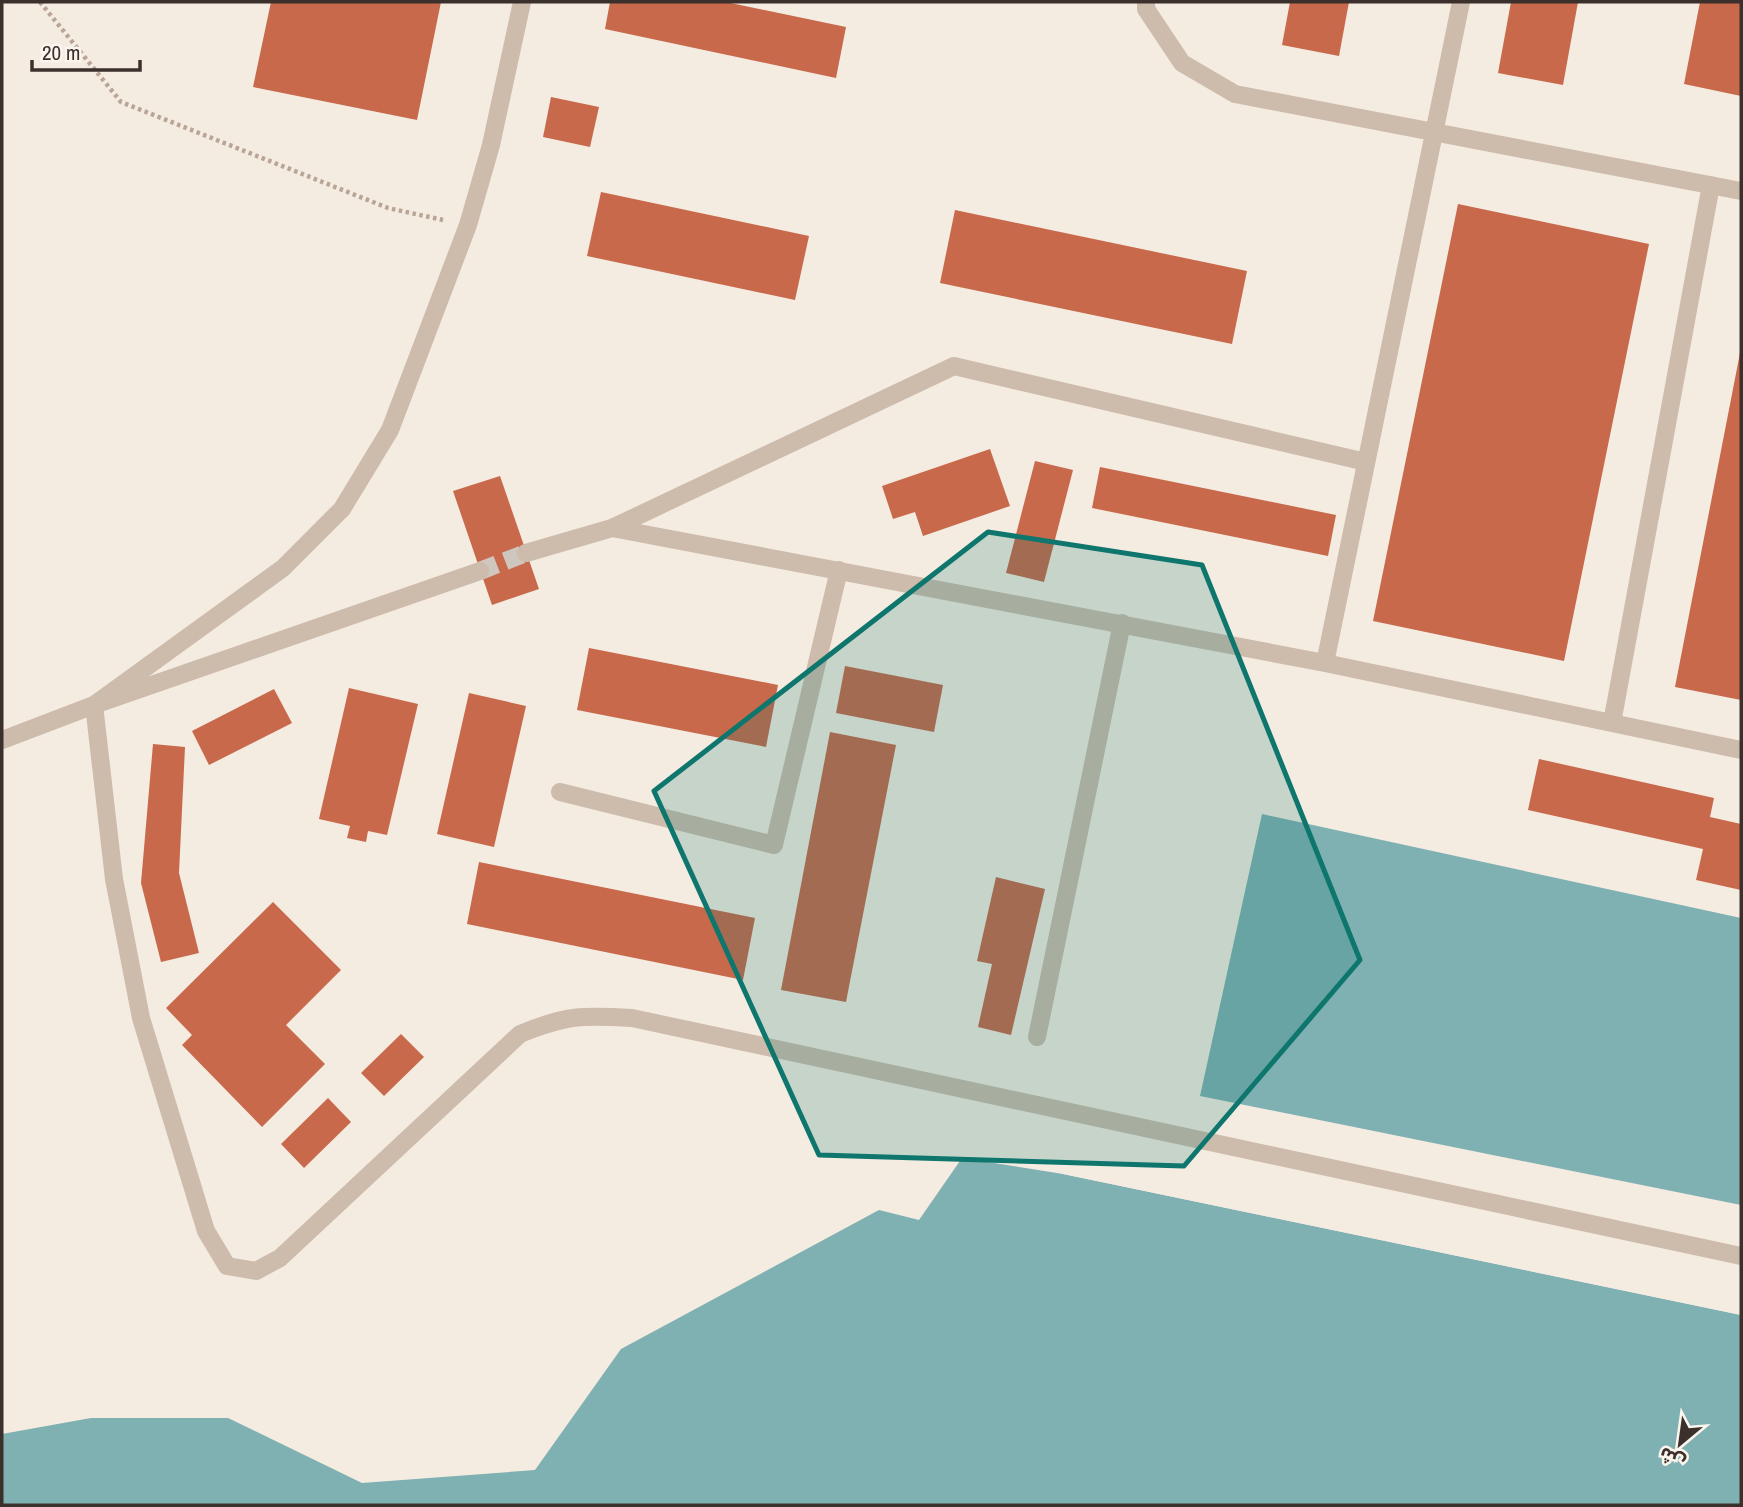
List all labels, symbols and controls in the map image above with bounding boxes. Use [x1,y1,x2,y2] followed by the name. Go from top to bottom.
[32,28,140,72] scale bar
[42,38,80,67] text: 20 m
[1645,1409,1715,1479] north arrow
[1654,1441,1689,1477] text: ش

